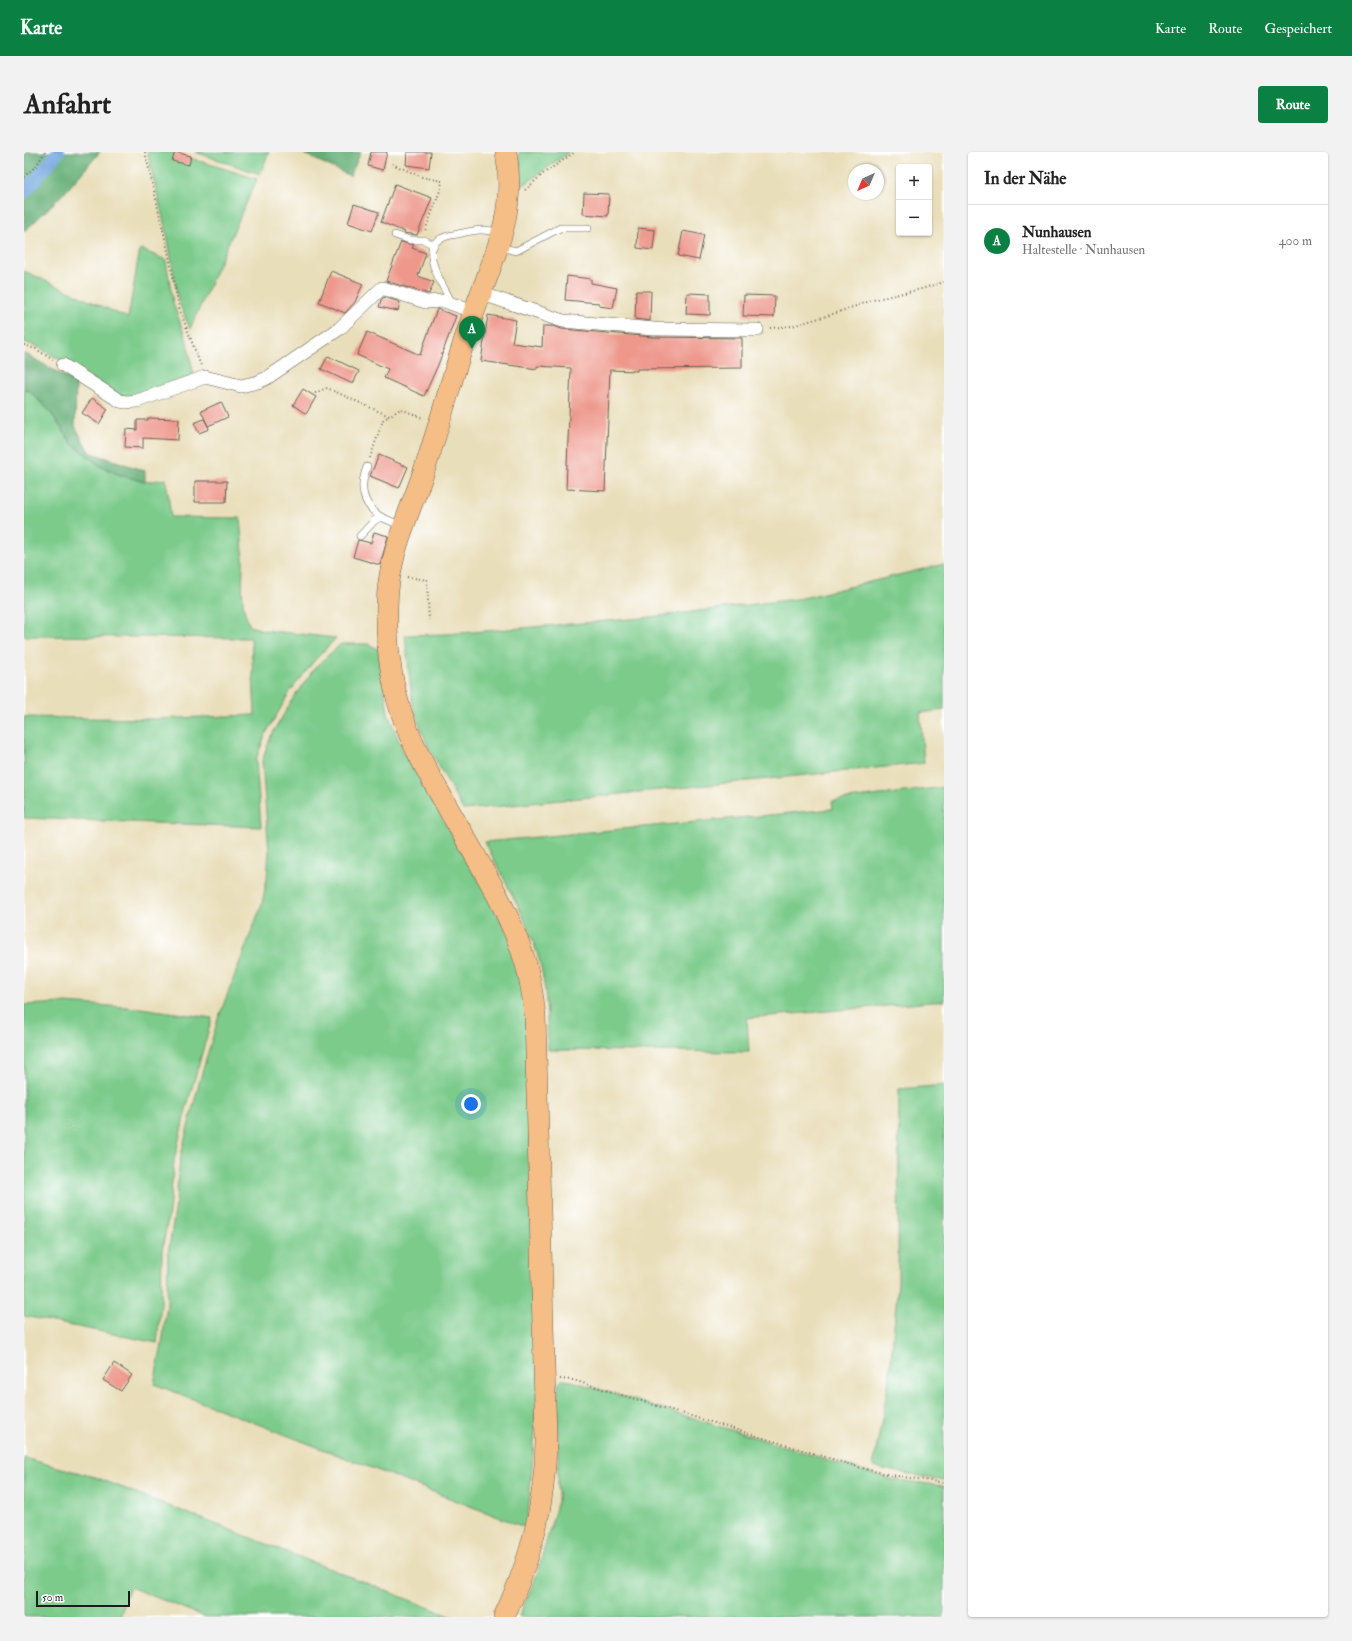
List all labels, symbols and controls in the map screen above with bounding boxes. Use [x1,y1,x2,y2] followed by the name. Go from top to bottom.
[20,16,62,40] text: Karte
[1155,20,1186,37] text: Karte
[1208,20,1242,37] text: Route
[1264,20,1332,37] text: Gespeichert
[1258,86,1328,123] button: Route
[24,87,111,122] text: Anfahrt
[848,164,884,200] north arrow
[896,164,932,236] map controls
[896,164,932,200] button: +
[984,168,1066,189] text: In der Nähe
[896,200,932,236] button: −
[1022,223,1092,242] text: Nunhausen
[993,233,1001,249] text: A
[1279,233,1312,249] text: 400 m
[1022,242,1145,258] text: Haltestelle · Nunhausen
[459,316,485,349] pin: A
[461,1094,481,1114] your location
[36,1589,130,1608] scale bar
[42,1591,63,1604] text: 50 m

